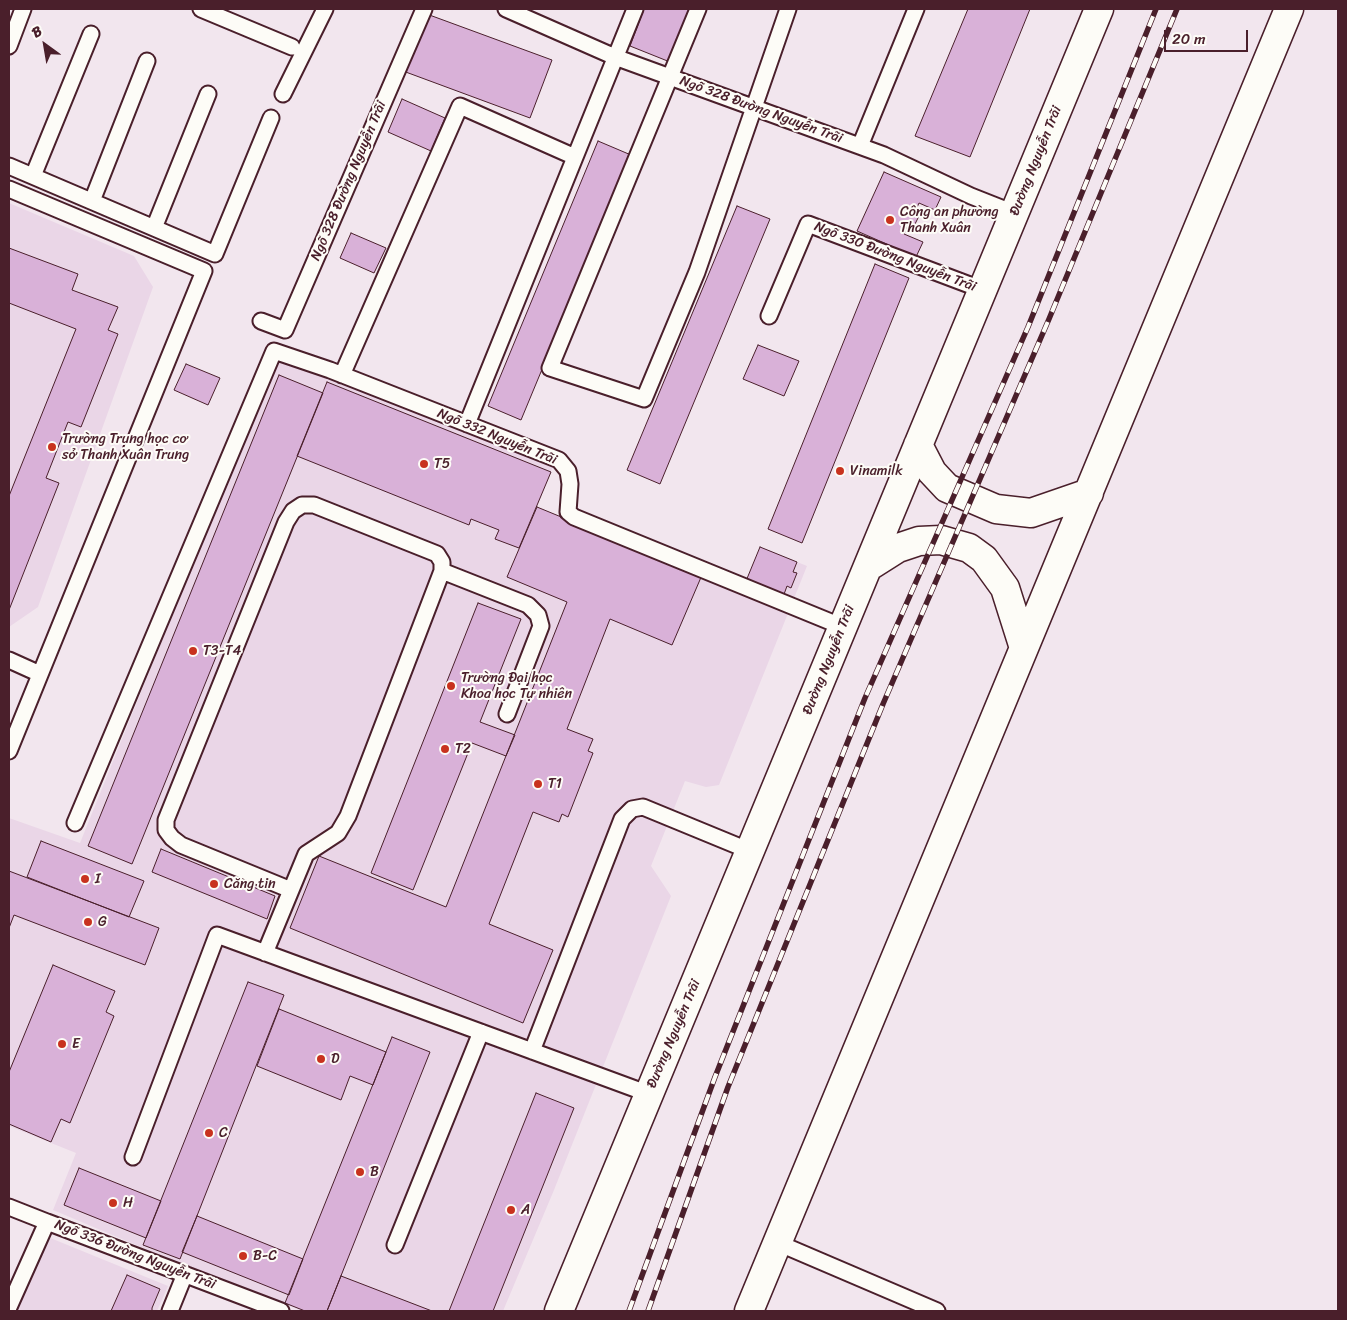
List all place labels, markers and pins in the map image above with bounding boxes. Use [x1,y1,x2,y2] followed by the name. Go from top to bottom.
[900,204,999,236] place label: Công an phường Thanh Xuân
[884,214,896,226] marker: Công an phường Thanh Xuân
[62,431,189,464] place label: Trường Trung học cơ sở Thanh Xuân Trung
[46,441,58,453] marker: Trường Trung học cơ sở Thanh Xuân Trung
[434,456,450,472] place label: T5
[418,458,430,470] marker: T5
[850,463,903,479] place label: Vinamilk
[834,465,846,477] marker: Vinamilk
[203,643,241,659] place label: T3-T4
[187,645,199,657] marker: T3-T4
[461,670,572,702] place label: Trường Đại học Khoa học Tự nhiên
[445,680,457,692] marker: Trường Đại học Khoa học Tự nhiên
[455,741,471,757] place label: T2
[439,743,451,755] marker: T2
[548,776,562,792] place label: T1
[532,778,544,790] marker: T1
[95,871,101,887] place label: I
[79,873,91,885] marker: I
[224,876,276,892] place label: Căng tin
[208,878,220,890] marker: Căng tin
[98,914,107,930] place label: G
[82,916,94,928] marker: G
[72,1036,80,1052] place label: E
[56,1038,68,1050] marker: E
[331,1051,339,1067] place label: D
[315,1053,327,1065] marker: D
[219,1125,228,1141] place label: C
[203,1127,215,1139] marker: C
[370,1164,379,1180] place label: B
[354,1166,366,1178] marker: B
[123,1195,133,1211] place label: H
[107,1197,119,1209] marker: H
[521,1202,530,1218] place label: A
[505,1204,517,1216] marker: A
[253,1248,277,1264] place label: B-C
[237,1250,249,1262] marker: B-C

